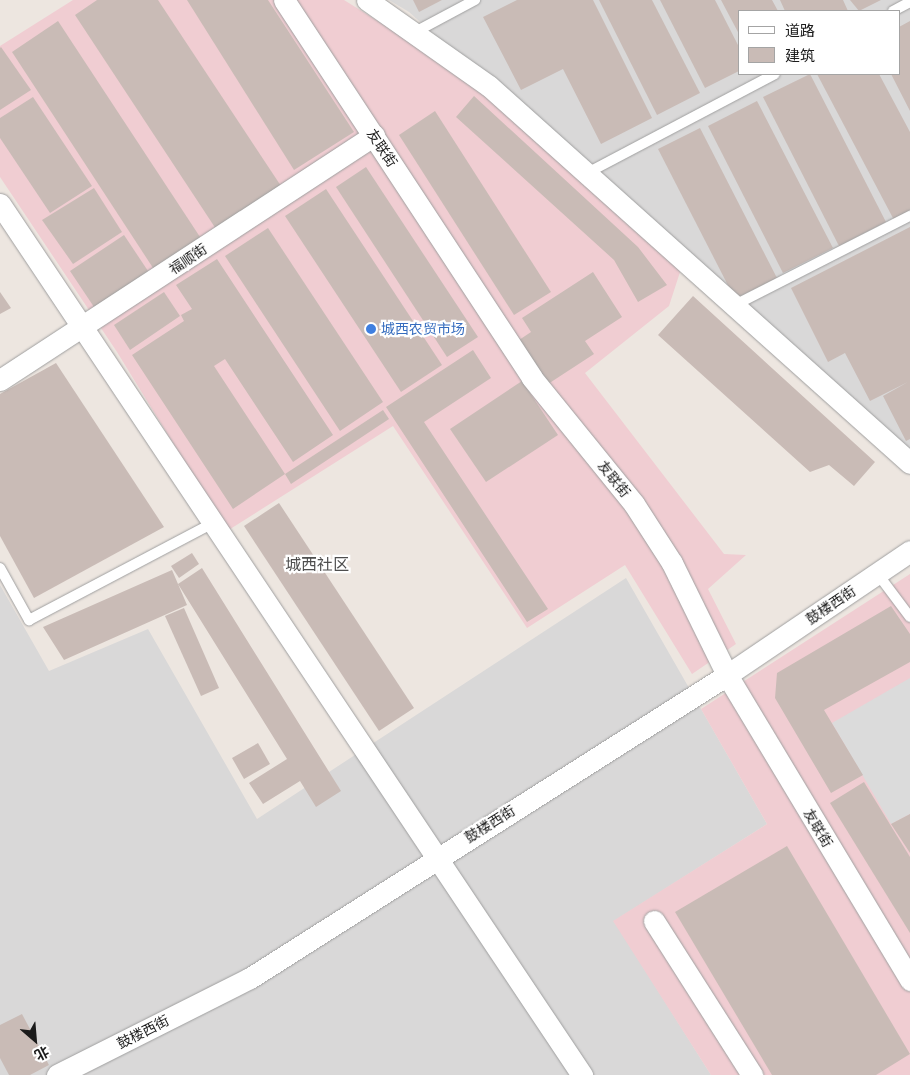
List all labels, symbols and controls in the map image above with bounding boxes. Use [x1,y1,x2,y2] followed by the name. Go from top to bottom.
[738,10,900,75] legend
[785,20,815,41] text: 道路
[785,45,815,66] text: 建筑
[363,126,401,170] street label: 友联街
[166,240,210,278] street label: 福顺街
[381,321,465,337] place label: 城西农贸市场
[365,323,377,335] marker: 城西农贸市场
[594,457,634,501] street label: 友联街
[285,554,349,574] district label: 城西社区
[803,582,859,628] street label: 鼓楼西街
[462,802,518,846] street label: 鼓楼西街
[800,806,836,850] street label: 友联街
[114,1012,172,1052] street label: 鼓楼西街
[10,1015,60,1065] north arrow
[31,1042,53,1065] text: 北

